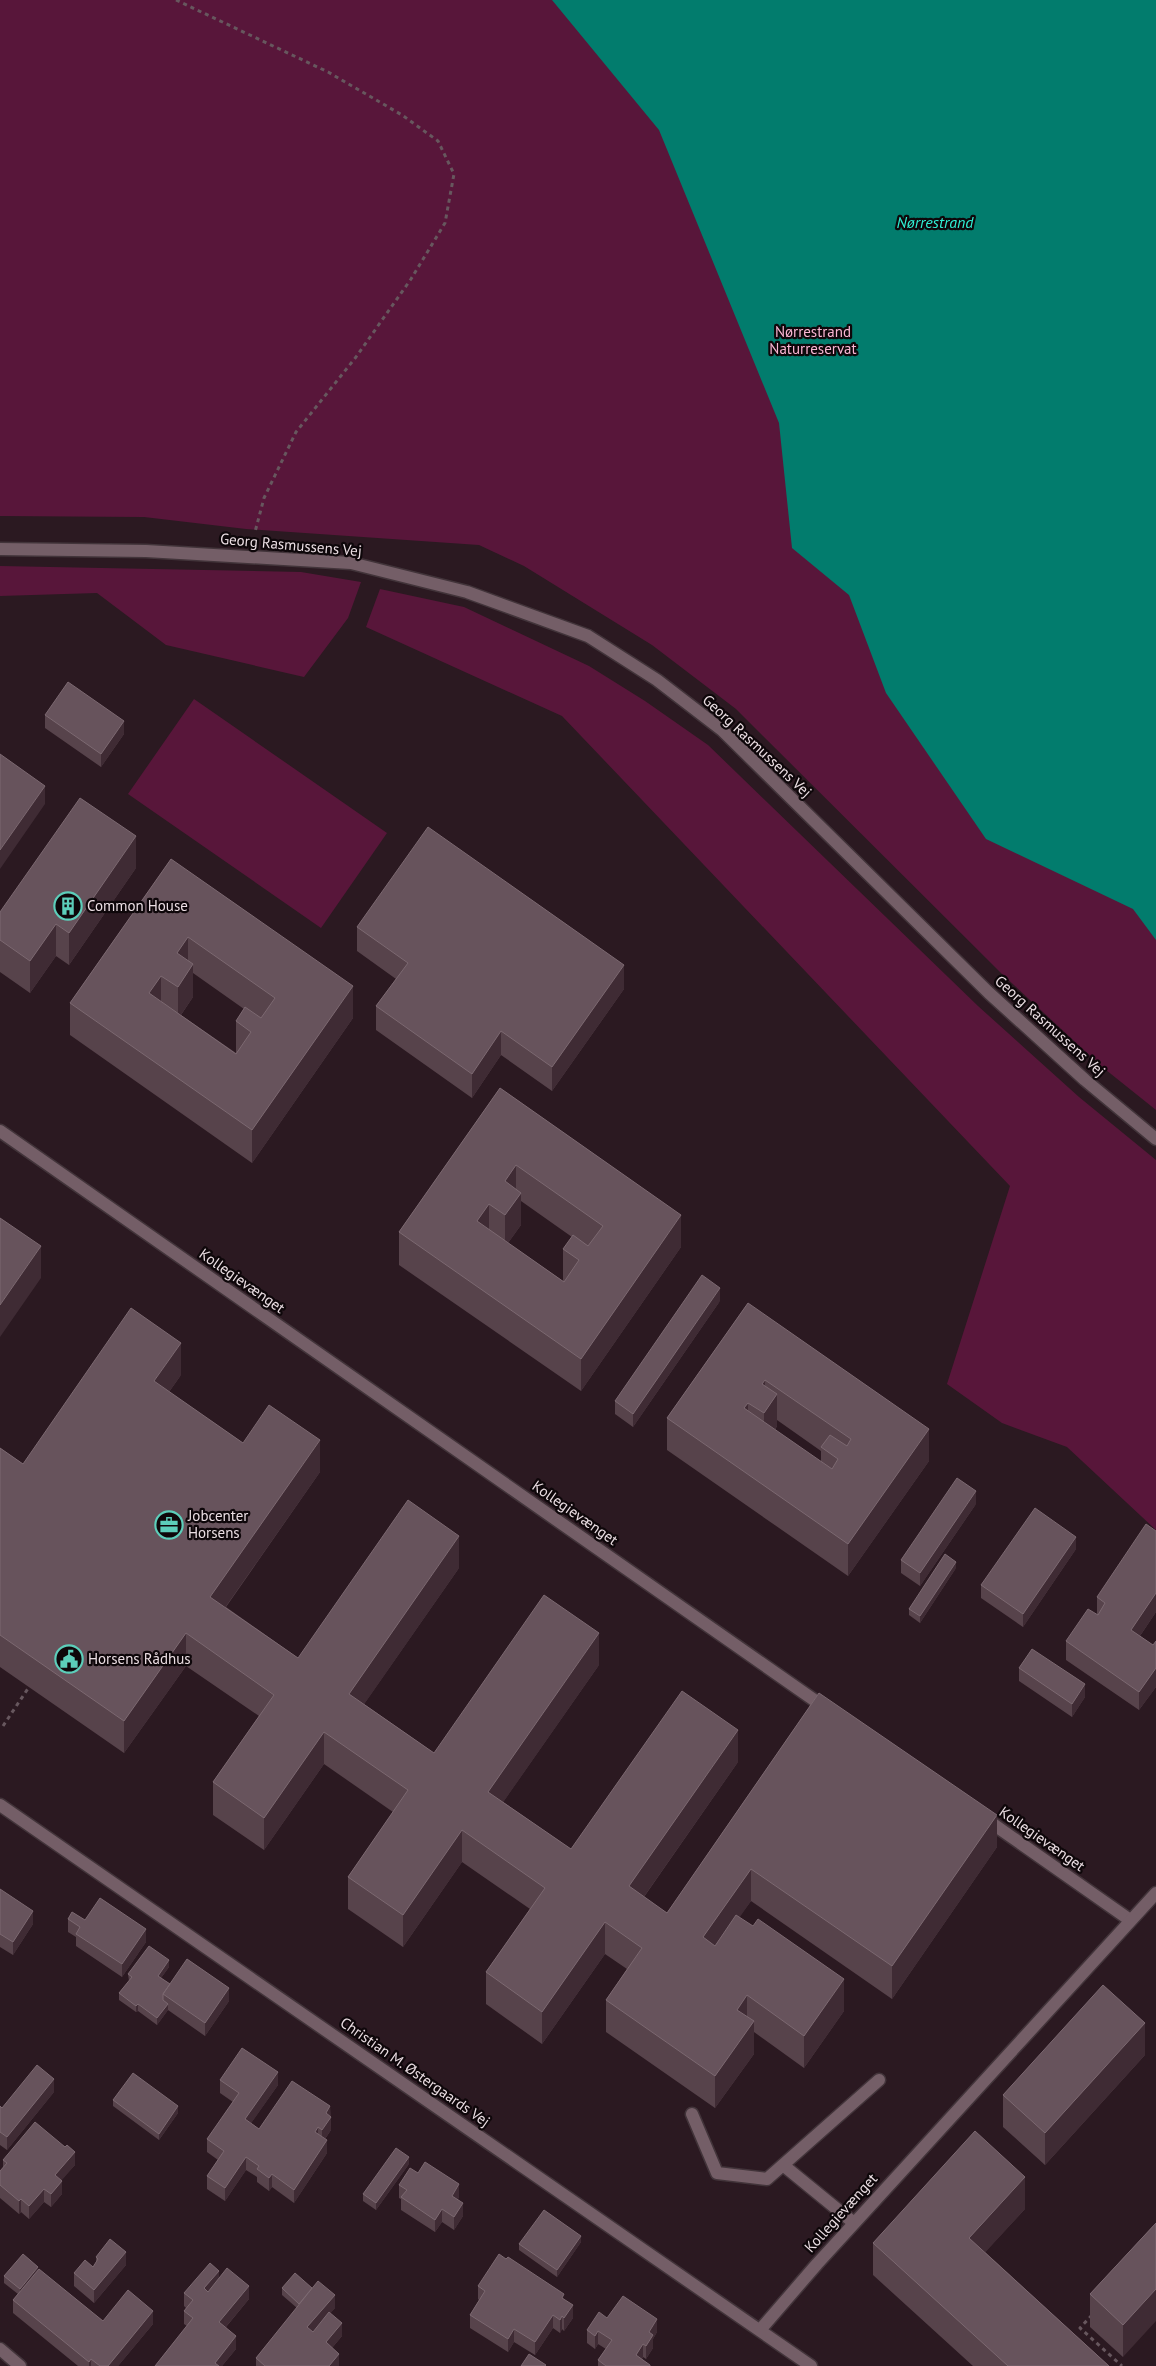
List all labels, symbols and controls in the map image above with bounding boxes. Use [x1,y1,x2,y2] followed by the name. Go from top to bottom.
[896,212,974,232] water label: Nørrestrand
[769,322,857,358] park label: Nørrestrand Naturreservat
[219,529,363,560] street label: Georg Rasmussens Vej
[699,690,816,801] street label: Georg Rasmussens Vej
[53,891,83,921] building icon: Common House
[87,896,188,915] place label: Common House
[991,971,1110,1080] street label: Georg Rasmussens Vej
[196,1244,289,1317] street label: Kollegievænget
[529,1476,622,1549] street label: Kollegievænget
[187,1506,248,1542] place label: Jobcenter Horsens
[154,1510,184,1540] office icon: Jobcenter Horsens
[54,1644,84,1674] public building icon: Horsens Rådhus
[88,1649,191,1668] place label: Horsens Rådhus
[996,1802,1089,1875] street label: Kollegievænget
[337,2013,494,2131] street label: Christian M. Østergaards Vej
[800,2169,881,2256] street label: Kollegievænget

